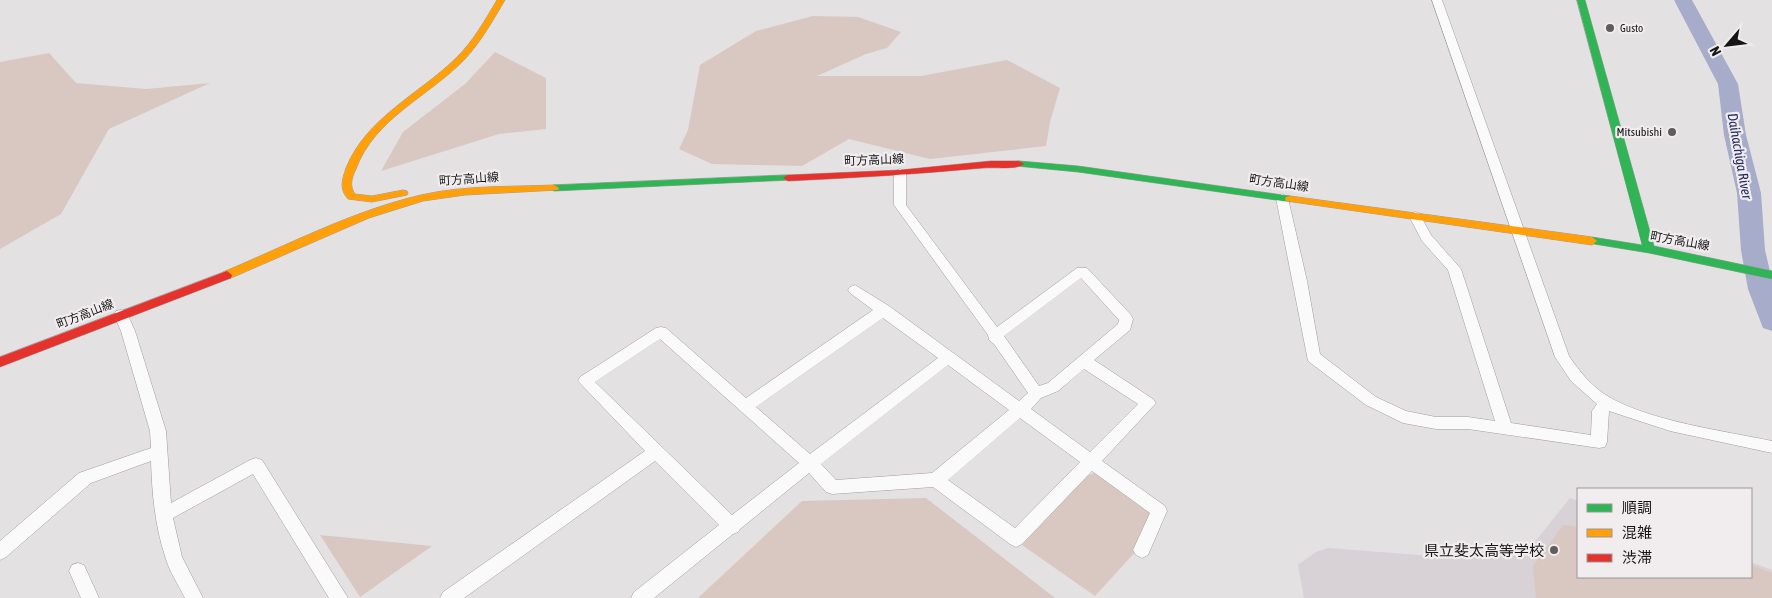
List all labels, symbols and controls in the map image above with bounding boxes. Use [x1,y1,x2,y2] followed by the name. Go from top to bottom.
[1702,20,1752,70] north arrow
[1604,22,1616,34] marker: Gusto
[1620,22,1643,34] place label: Gusto
[1707,44,1725,59] text: N
[1725,112,1756,201] water label: Daihachiga River
[1616,125,1662,139] place label: Mitsubishi
[1666,126,1678,138] marker: Mitsubishi
[844,152,904,168] street label: 町方高山線
[439,170,499,188] street label: 町方高山線
[1248,172,1310,194] street label: 町方高山線
[1649,229,1711,253] street label: 町方高山線
[54,297,116,331] street label: 町方高山線
[1577,488,1752,578] legend
[1622,499,1652,516] text: 順調
[1622,524,1652,541] text: 混雑
[1424,542,1544,559] place label: 県立斐太高等学校
[1548,544,1560,556] marker: 県立斐太高等学校
[1622,549,1652,566] text: 渋滞

